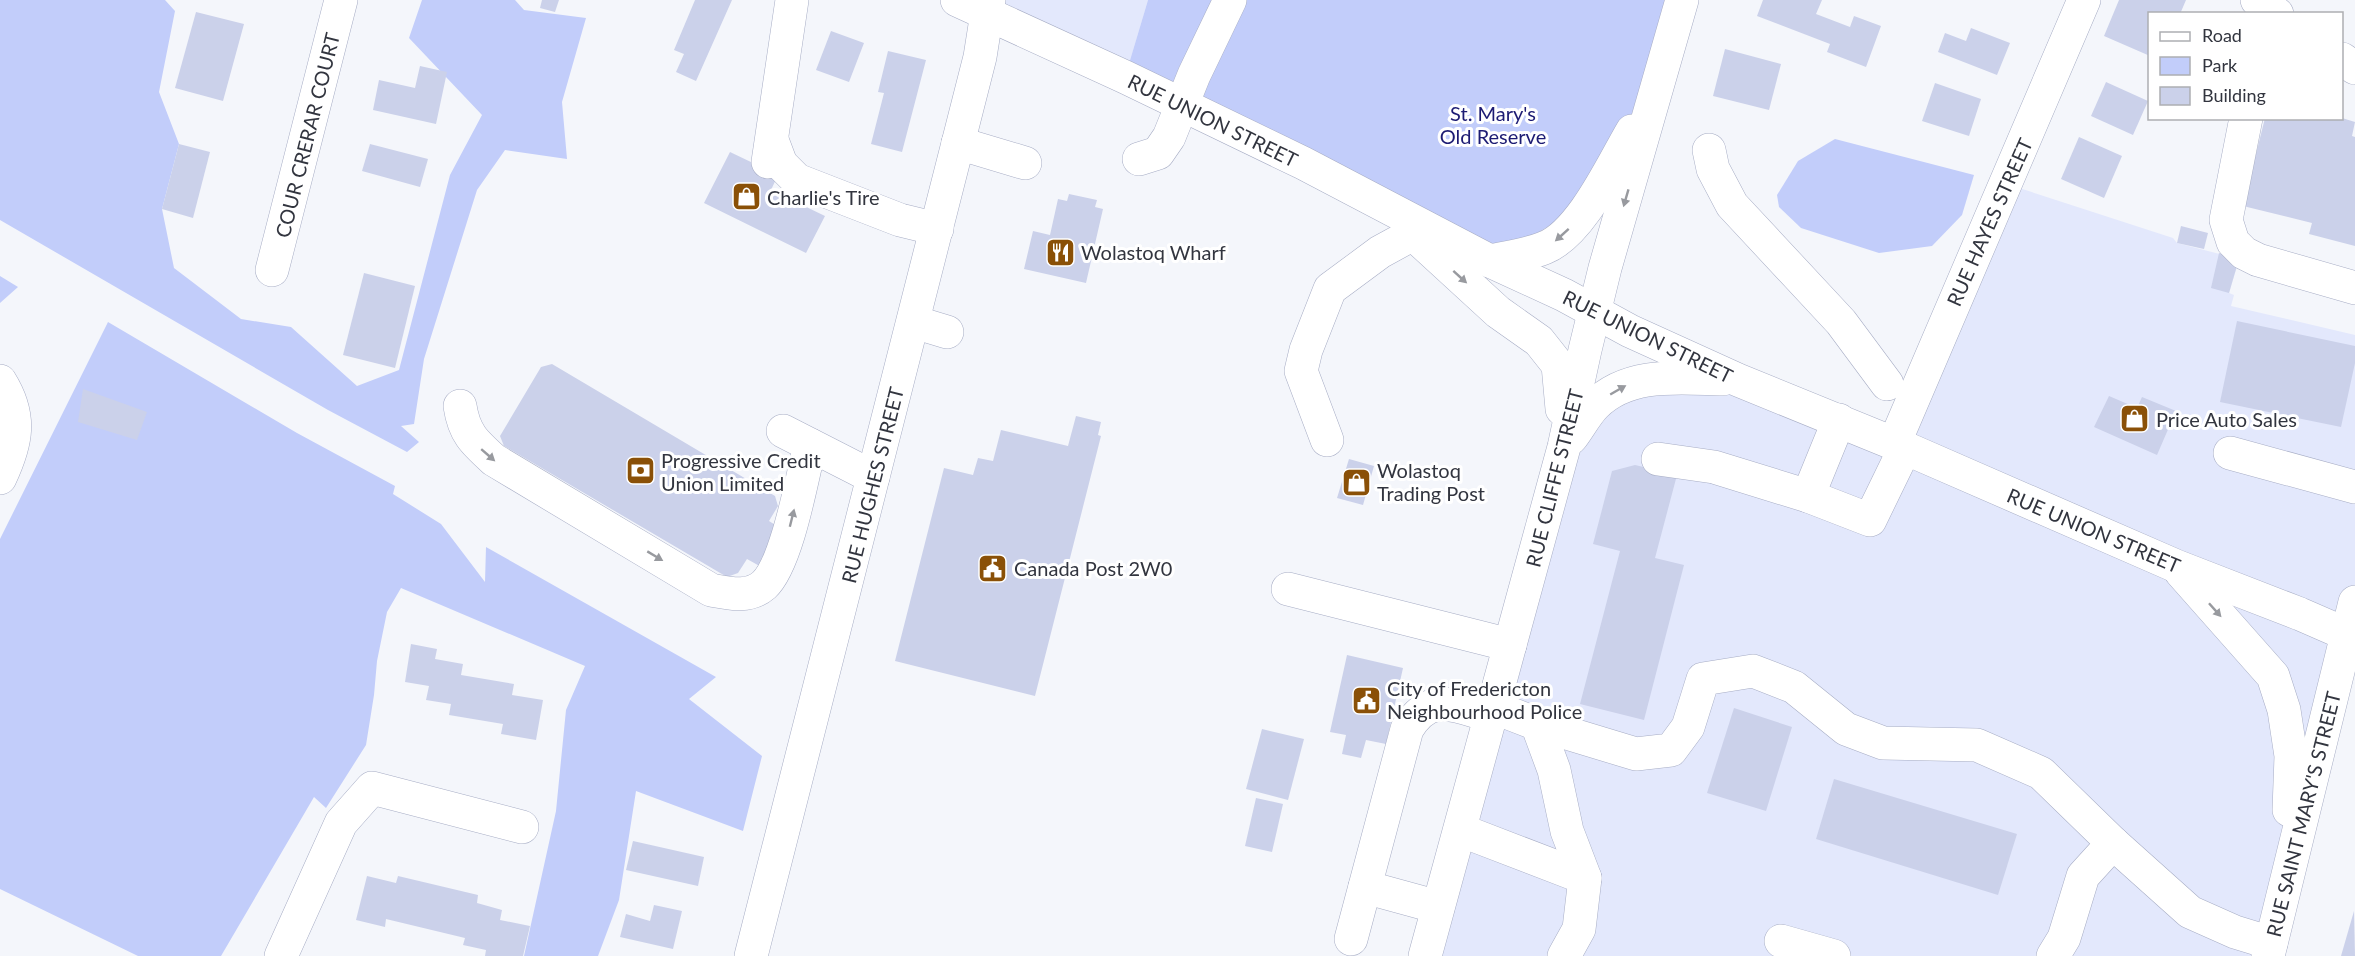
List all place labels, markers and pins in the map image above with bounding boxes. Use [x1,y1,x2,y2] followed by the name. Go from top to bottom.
[730,181,762,213] shop icon: Charlie's Tire
[767,185,880,209] place label: Charlie's Tire
[1044,236,1076,268] restaurant icon: Wolastoq Wharf
[1081,240,1226,264] place label: Wolastoq Wharf
[2119,403,2151,435] shop icon: Price Auto Sales
[2156,407,2297,431] place label: Price Auto Sales
[661,448,821,495] place label: Progressive Credit Union Limited
[624,455,656,487] bank icon: Progressive Credit Union Limited
[1377,458,1485,505] place label: Wolastoq Trading Post
[1340,466,1372,498] shop icon: Wolastoq Trading Post
[977,552,1009,584] public building icon: Canada Post 2W0
[1014,556,1172,580] place label: Canada Post 2W0
[1387,676,1582,723] place label: City of Fredericton Neighbourhood Police
[1350,684,1382,716] public building icon: City of Fredericton Neighbourhood Police

